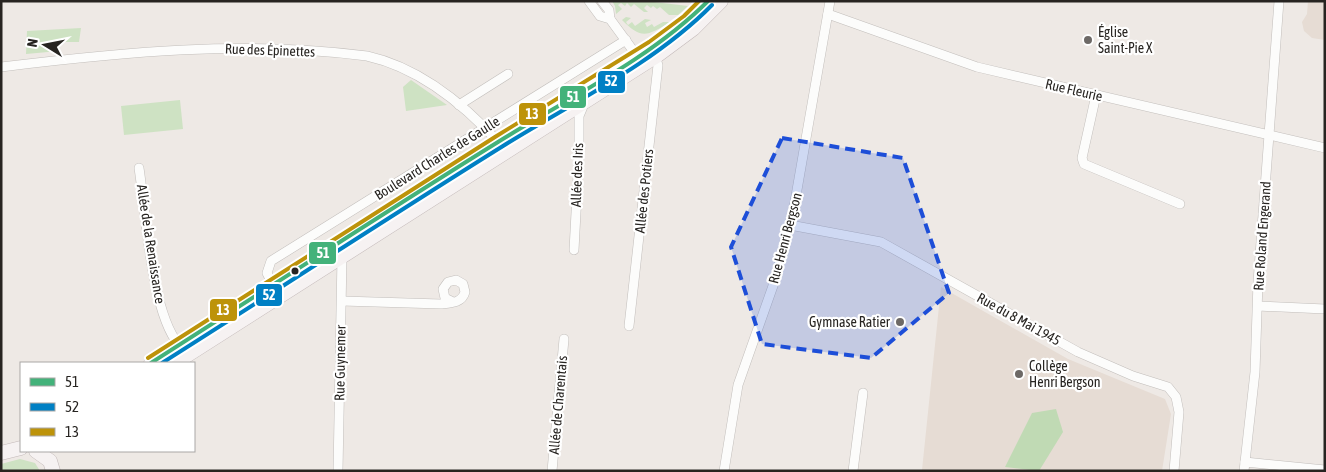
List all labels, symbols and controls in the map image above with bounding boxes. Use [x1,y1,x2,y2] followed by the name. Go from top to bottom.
[20,20,70,70] north arrow
[1098,24,1153,56] place label: Église Saint-Pie X
[1082,34,1094,46] marker: Église Saint-Pie X
[24,37,41,48] text: N
[225,40,315,60] street label: Rue des Épinettes
[597,70,626,94] line badge: 52
[604,73,618,89] text: 52
[1044,76,1104,104] street label: Rue Fleurie
[559,85,587,109] line badge: 51
[566,89,580,105] text: 51
[518,102,547,126] line badge: 13
[525,106,539,122] text: 13
[372,113,502,203] street label: Boulevard Charles de Gaulle
[568,142,586,207] street label: Allée des Iris
[632,148,656,234] street label: Allée des Potiers
[1250,181,1274,291] street label: Rue Roland Engerand
[134,183,168,305] street label: Allée de la Renaissance
[765,191,805,285] street label: Rue Henri Bergson
[308,241,337,265] line badge: 51
[316,245,330,261] text: 51
[290,266,300,276] unlabelled marker
[255,283,283,307] line badge: 52
[262,287,276,303] text: 52
[974,289,1064,349] street label: Rue du 8 Mai 1945
[209,298,238,322] line badge: 13
[216,302,230,318] text: 13
[809,314,891,330] place label: Gymnase Ratier
[894,316,906,328] marker: Gymnase Ratier
[331,324,349,401] street label: Rue Guynemer
[546,355,570,455] street label: Allée de Charentais
[1029,358,1101,390] place label: Collège Henri Bergson
[20,362,195,452] legend
[1013,368,1025,380] marker: Collège Henri Bergson
[65,373,79,390] text: 51
[65,398,79,415] text: 52
[65,423,79,440] text: 13

